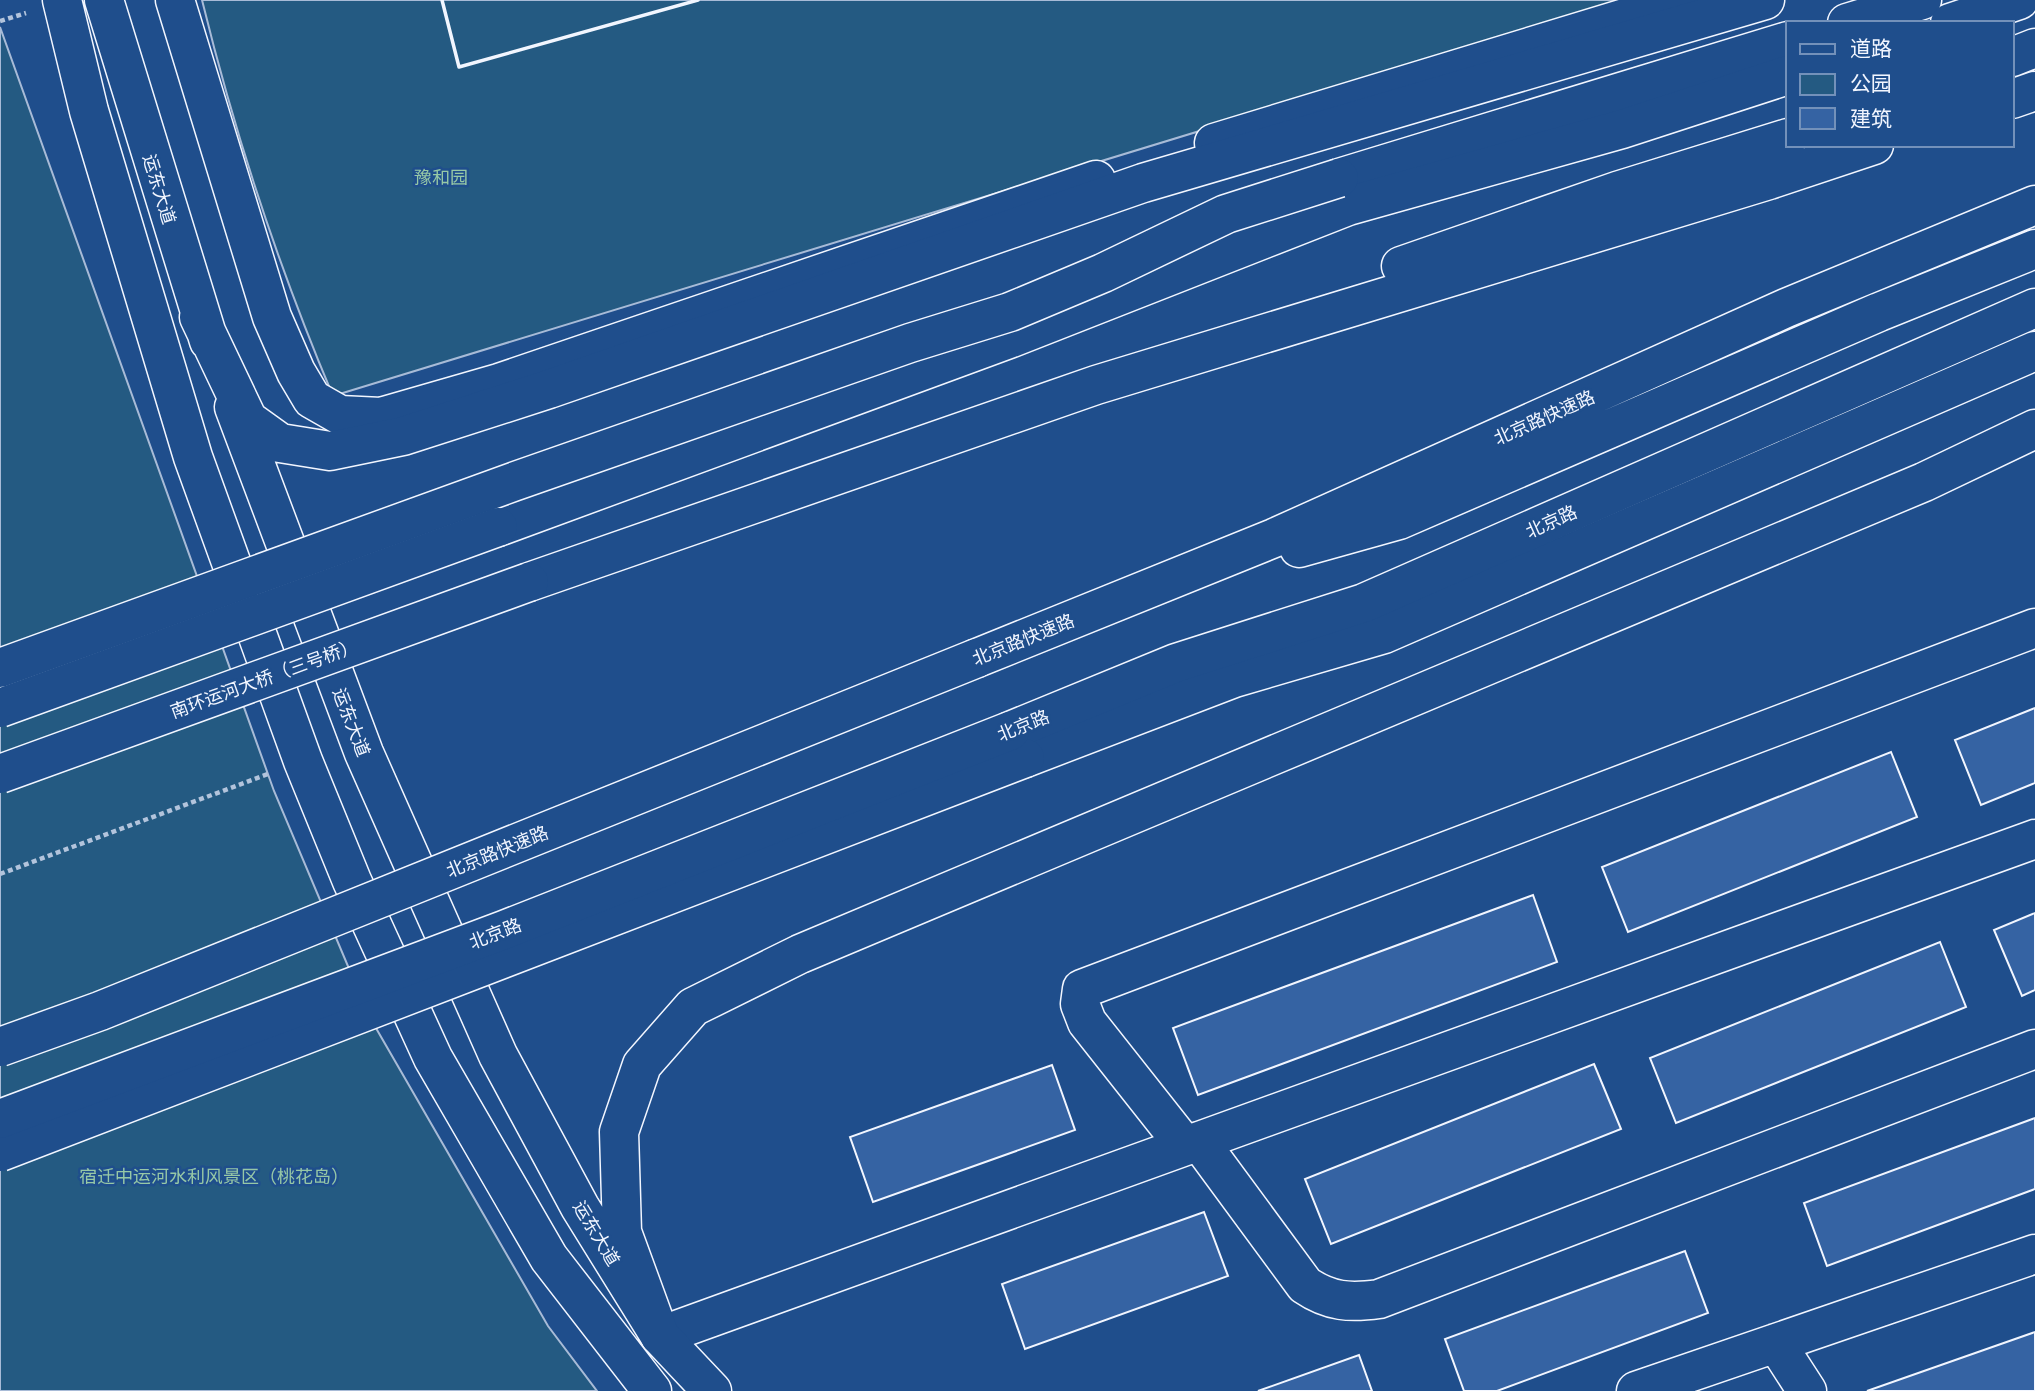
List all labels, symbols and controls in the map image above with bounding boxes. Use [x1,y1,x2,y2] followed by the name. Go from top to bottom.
[1786,21,2014,147] legend
[1850,34,1892,62] text: 道路
[1850,69,1892,97] text: 公园
[1850,104,1892,132] text: 建筑
[138,151,182,227] street label: 运东大道
[414,165,468,189] park label: 豫和园
[1490,384,1598,450] street label: 北京路快速路
[1521,499,1581,543] street label: 北京路
[968,608,1078,670] street label: 北京路快速路
[167,633,361,723] street label: 南环运河大桥（三号桥）
[328,684,376,760] street label: 运东大道
[993,704,1053,746] street label: 北京路
[442,820,552,882] street label: 北京路快速路
[465,912,525,954] street label: 北京路
[79,1164,349,1188] park label: 宿迁中运河水利风景区（桃花岛）
[568,1196,626,1270] street label: 运东大道

